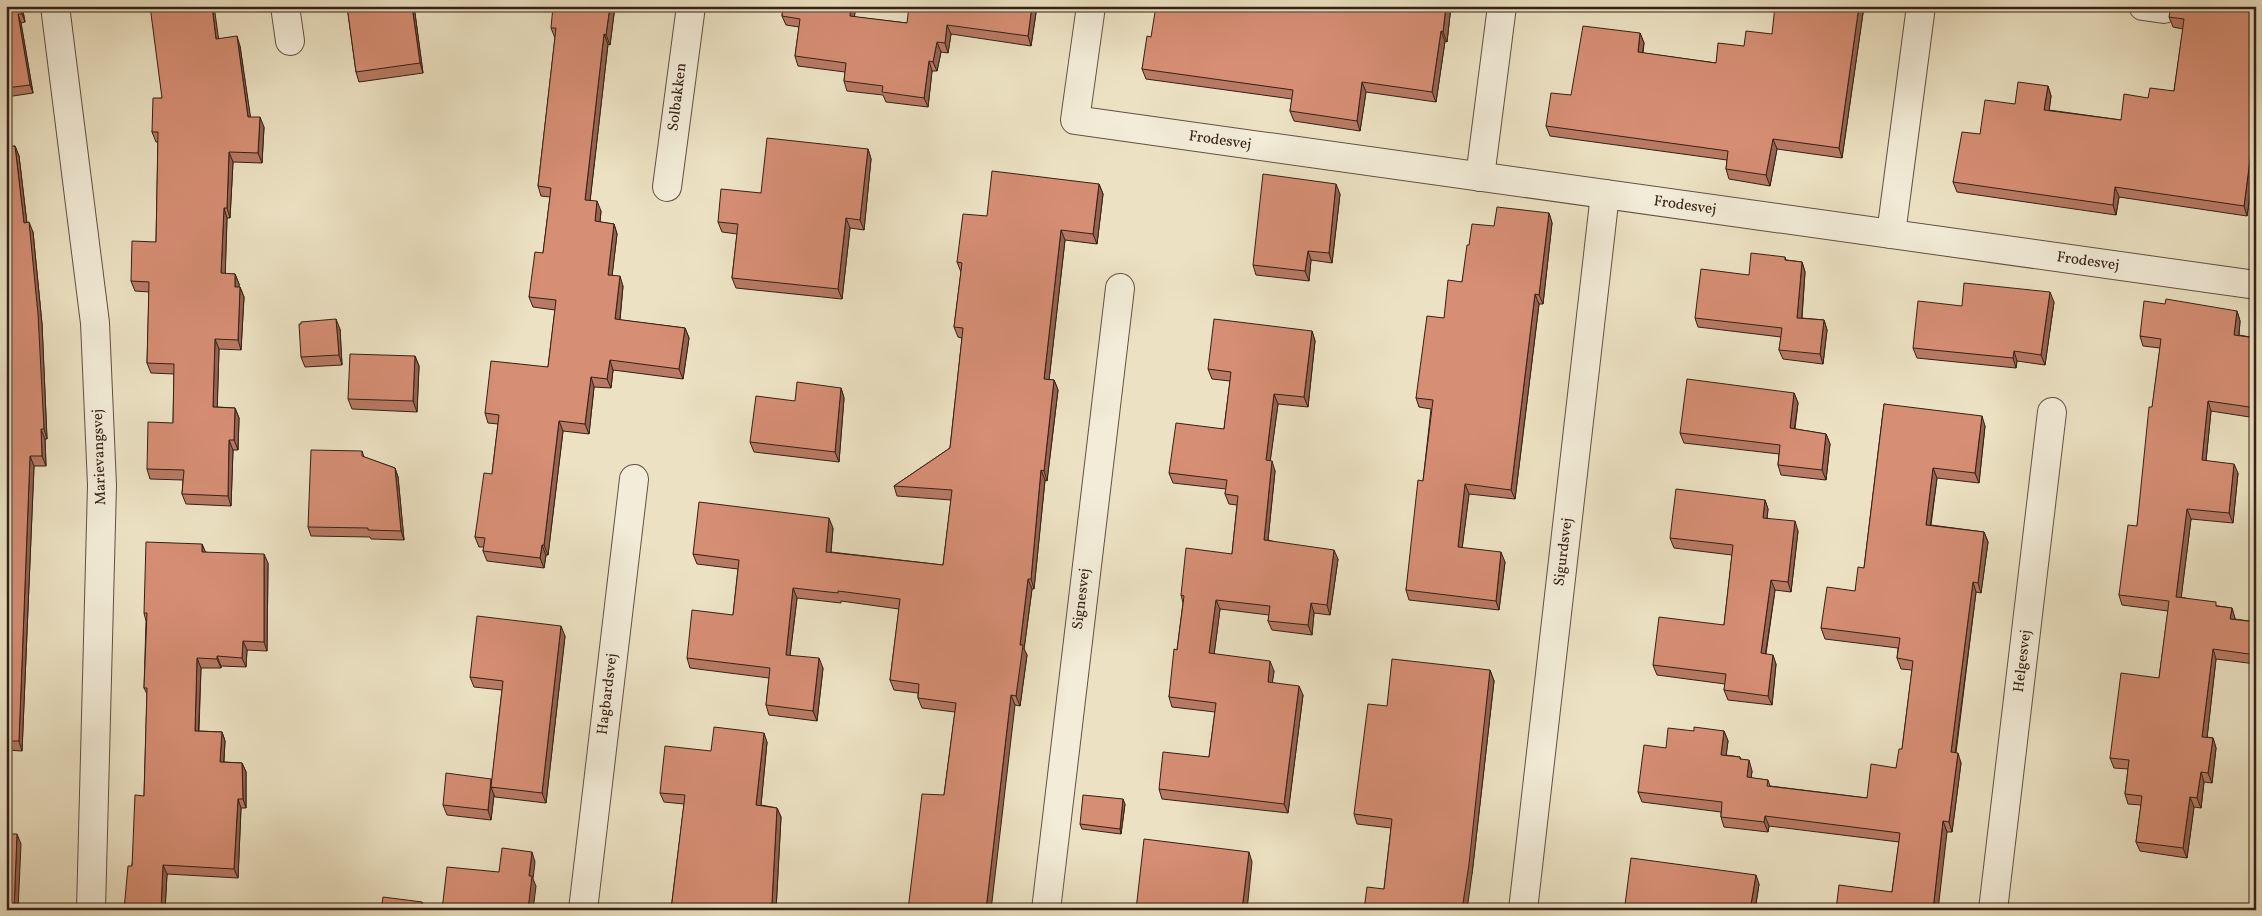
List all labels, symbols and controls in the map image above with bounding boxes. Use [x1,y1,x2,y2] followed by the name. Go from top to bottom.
[663,62,693,132] street label: Solbakken
[1187,126,1253,156] street label: Frodesvej
[1652,191,1718,221] street label: Frodesvej
[2055,247,2121,277] street label: Frodesvej
[88,408,112,506] street label: Marievangsvej
[1549,517,1579,587] street label: Sigurdsvej
[1068,567,1096,631] street label: Signesvej
[2009,628,2037,694] street label: Helgesvej
[593,652,623,736] street label: Hagbardsvej

